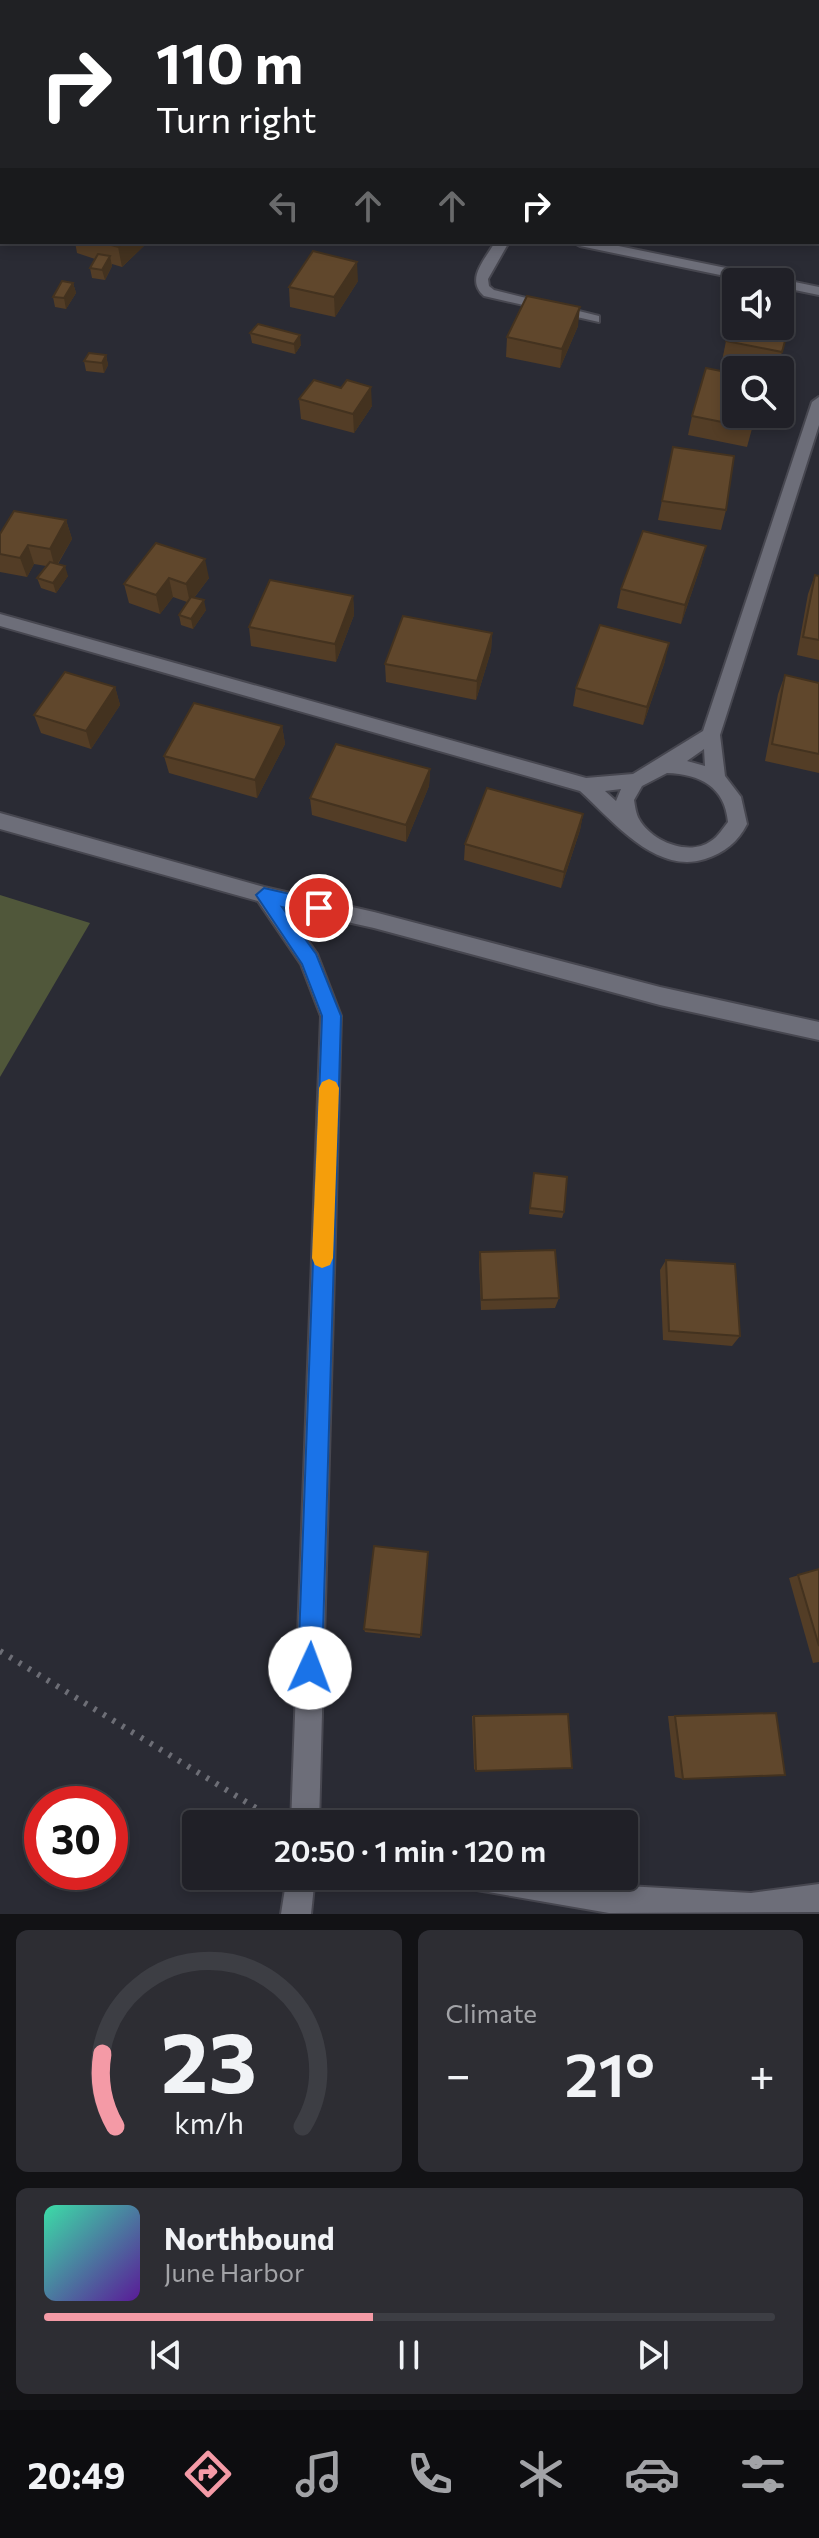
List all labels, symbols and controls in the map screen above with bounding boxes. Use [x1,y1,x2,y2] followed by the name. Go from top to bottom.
[156,27,303,96] text: 110 m
[24,32,128,136] icon: right
[156,96,317,140] text: Turn right
[262,184,306,228] icon: left
[346,184,390,228] icon: ahead
[430,184,474,228] icon: ahead
[514,184,558,228] icon: right
[722,268,794,428] map controls
[722,268,794,340] button: sound
[722,356,794,428] button: search
[285,874,353,942] pin
[297,886,341,930] icon: arrive
[268,1626,352,1710] position arrow
[24,1786,128,1890] speed limit sign: 30
[274,1831,546,1868] text: 20:50 · 1 min · 120 m
[446,1997,537,2028] text: Climate
[161,2008,257,2110] text: 23
[565,2036,655,2109] text: 21°
[446,2046,471,2100] text: −
[749,2046,775,2100] text: +
[174,2105,244,2140] text: km/h
[164,2219,335,2256] text: Northbound
[164,2256,304,2287] text: June Harbor
[144,2333,188,2377] icon: previous
[387,2333,431,2377] icon: pause
[631,2333,675,2377] icon: next
[180,2446,236,2502] icon: directions
[291,2446,347,2502] icon: music
[402,2446,458,2502] icon: phone
[513,2446,569,2502] icon: climate
[624,2446,680,2502] icon: car
[735,2446,791,2502] icon: filters
[27,2452,126,2496] text: 20:49

